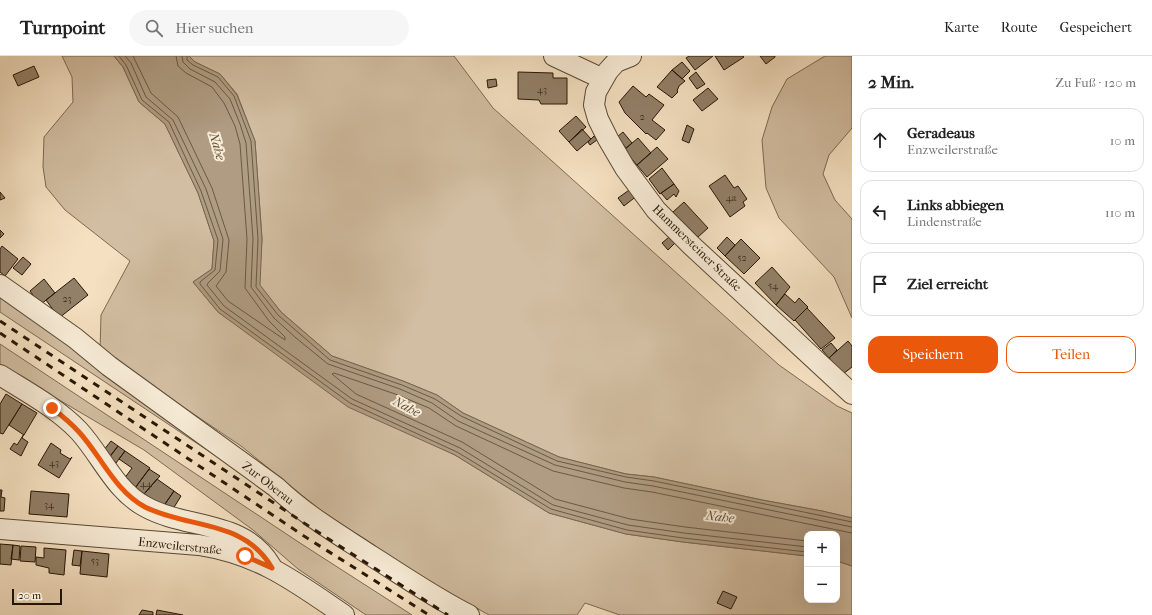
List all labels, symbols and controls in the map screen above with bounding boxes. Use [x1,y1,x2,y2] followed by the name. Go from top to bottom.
[129,10,409,46] search box
[20,17,105,39] text: Turnpoint
[143,17,165,39] icon: search
[175,19,254,37] text: Hier suchen
[944,19,979,36] text: Karte
[1001,19,1038,36] text: Route
[1060,19,1132,36] text: Gespeichert
[868,72,914,92] text: 2 Min.
[1055,75,1136,90] text: Zu Fuß · 120 m
[537,84,547,96] house number: 43
[639,111,645,123] house number: 2
[907,124,975,142] text: Geradeaus
[869,129,891,151] icon: ahead
[206,130,229,162] water label: Nahe
[1110,133,1135,148] text: 10 m
[907,142,998,157] text: Enzweilerstraße
[726,192,737,204] house number: 4a
[907,196,1004,214] text: Links abbiegen
[869,201,891,223] icon: left
[650,202,744,294] street label: Hammersteiner Straße
[1105,205,1135,220] text: 110 m
[907,214,982,229] text: Lindenstraße
[737,252,747,264] house number: 52
[869,273,891,295] icon: arrive
[907,275,988,293] text: Ziel erreicht
[768,280,779,292] house number: 54
[62,293,72,305] house number: 23
[868,336,998,373] button: Speichern
[1006,336,1136,373] button: Teilen
[390,393,423,420] water label: Nahe
[43,399,61,417] route end
[49,457,59,469] house number: 43
[239,458,297,508] street label: Zur Oberau
[140,478,153,490] house number: 44
[44,499,55,511] house number: 34
[704,507,736,526] water label: Nahe
[804,531,840,603] map controls
[804,531,840,567] button: +
[138,535,223,557] street label: Enzweilerstraße
[236,547,254,565] route start
[91,555,99,567] house number: 53
[804,567,840,603] button: −
[12,587,62,606] scale bar
[18,589,41,602] text: 20 m

